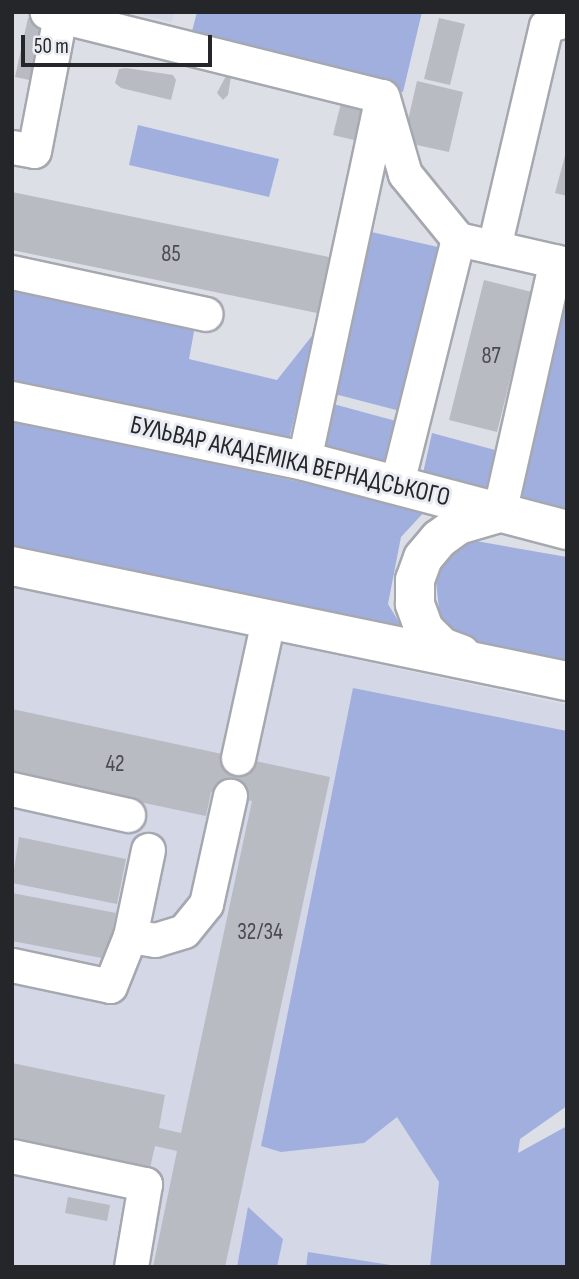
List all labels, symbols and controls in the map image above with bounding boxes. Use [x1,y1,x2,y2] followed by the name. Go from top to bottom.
[24,21,215,65] scale bar
[34,34,69,59] text: 50 m
[161,240,181,268] house number: 85
[481,342,501,370] house number: 87
[127,410,453,514] street label: БУЛЬВАР АКАДЕМІКА ВЕРНАДСЬКОГО
[105,750,125,778] house number: 42
[237,918,283,946] house number: 32/34

